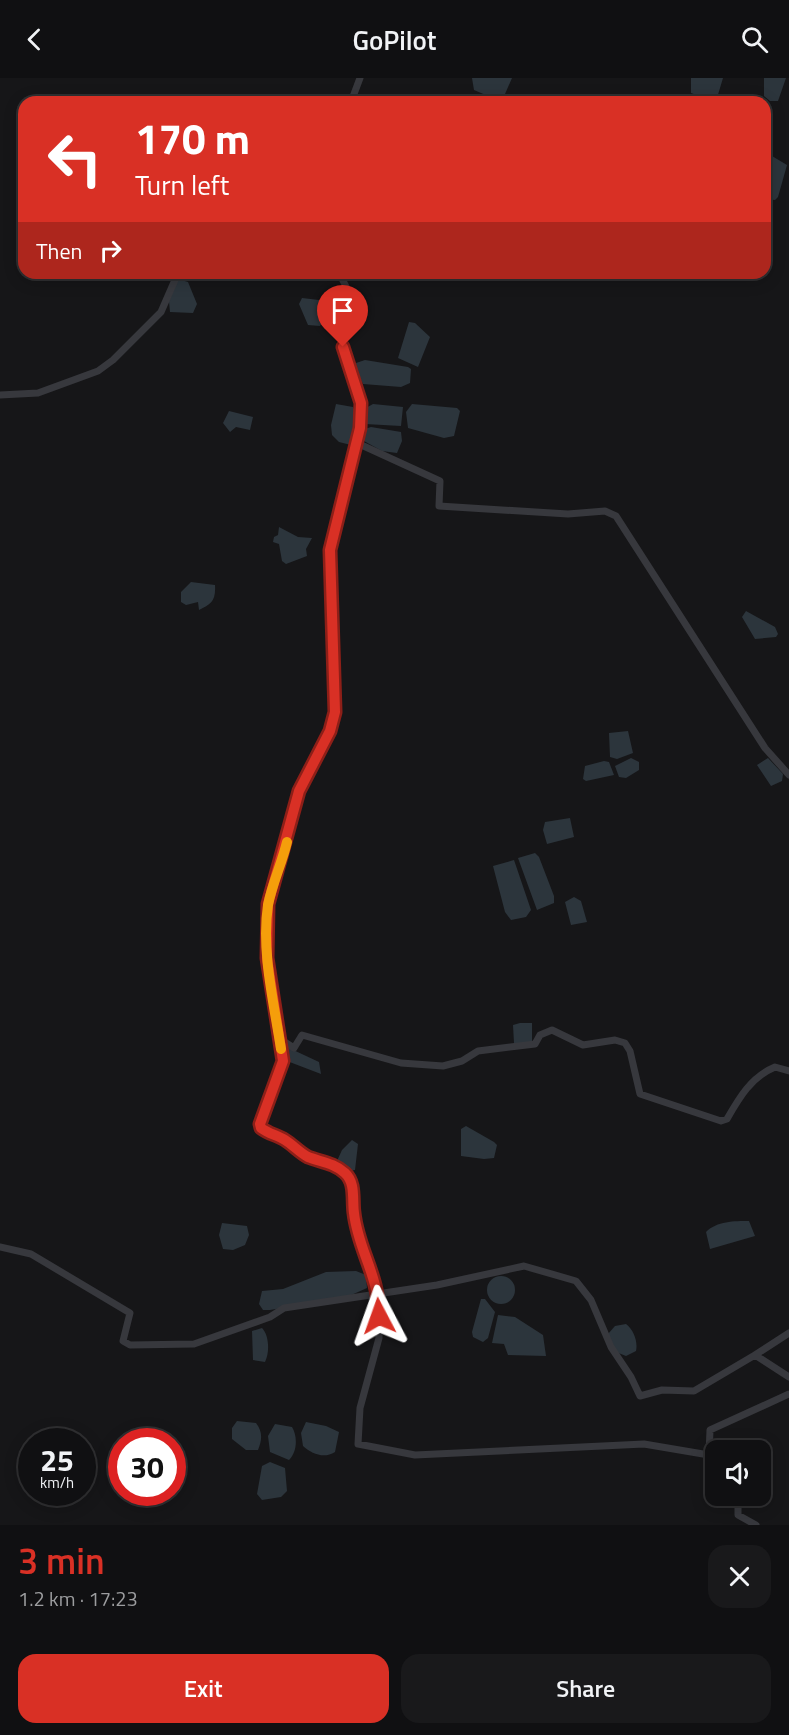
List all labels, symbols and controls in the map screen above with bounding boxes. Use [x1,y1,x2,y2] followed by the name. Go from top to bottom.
[353,19,436,60] text: GoPilot
[18,23,51,56] icon: back
[738,23,771,56] icon: search
[135,106,250,170] text: 170 m
[36,120,114,198] icon: left
[135,164,229,205] text: Turn left
[36,234,82,268] text: Then
[94,234,127,267] icon: right
[317,285,368,347] pin
[326,294,359,327] icon: arrive
[347,1284,411,1348] position arrow
[108,1428,186,1506] speed limit sign: 30
[40,1437,74,1483] text: 25
[705,1440,771,1506] map controls
[705,1440,771,1506] button: sound
[40,1471,74,1494] text: km/h
[18,1533,105,1588] text: 3 min
[708,1545,771,1608] button: close
[18,1583,138,1614] text: 1.2 km · 17:23
[18,1654,389,1723] button: Exit
[401,1654,771,1723] button: Share

